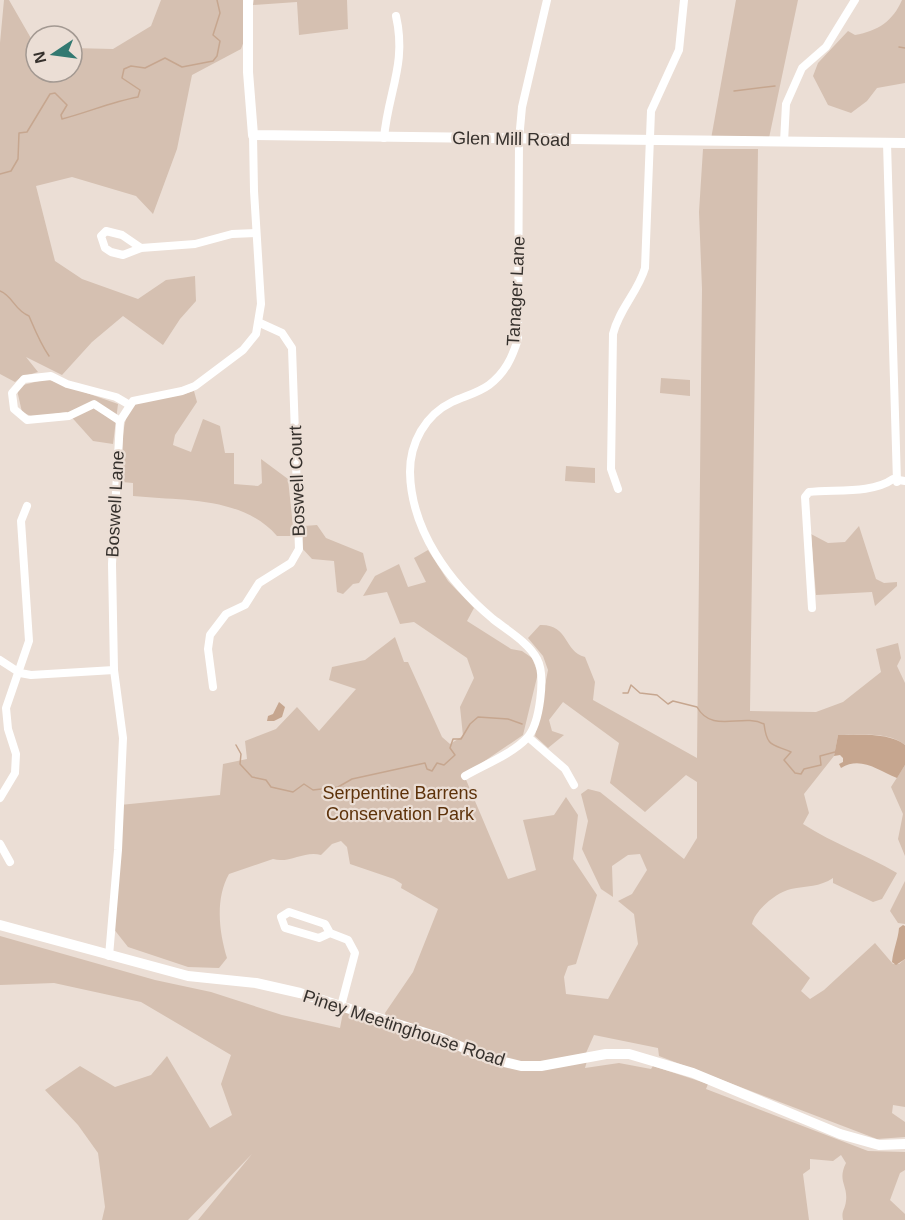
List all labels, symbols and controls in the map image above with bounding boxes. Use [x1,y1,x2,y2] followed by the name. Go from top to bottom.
[24,24,84,84] north arrow
[30,50,49,65] text: N
[452,128,570,150] street label: Glen Mill Road
[503,236,529,346] street label: Tanager Lane
[285,425,309,537] street label: Boswell Court
[102,450,128,558] street label: Boswell Lane
[322,783,478,824] park label: Serpentine Barrens Conservation Park
[301,986,507,1070] street label: Piney Meetinghouse Road

